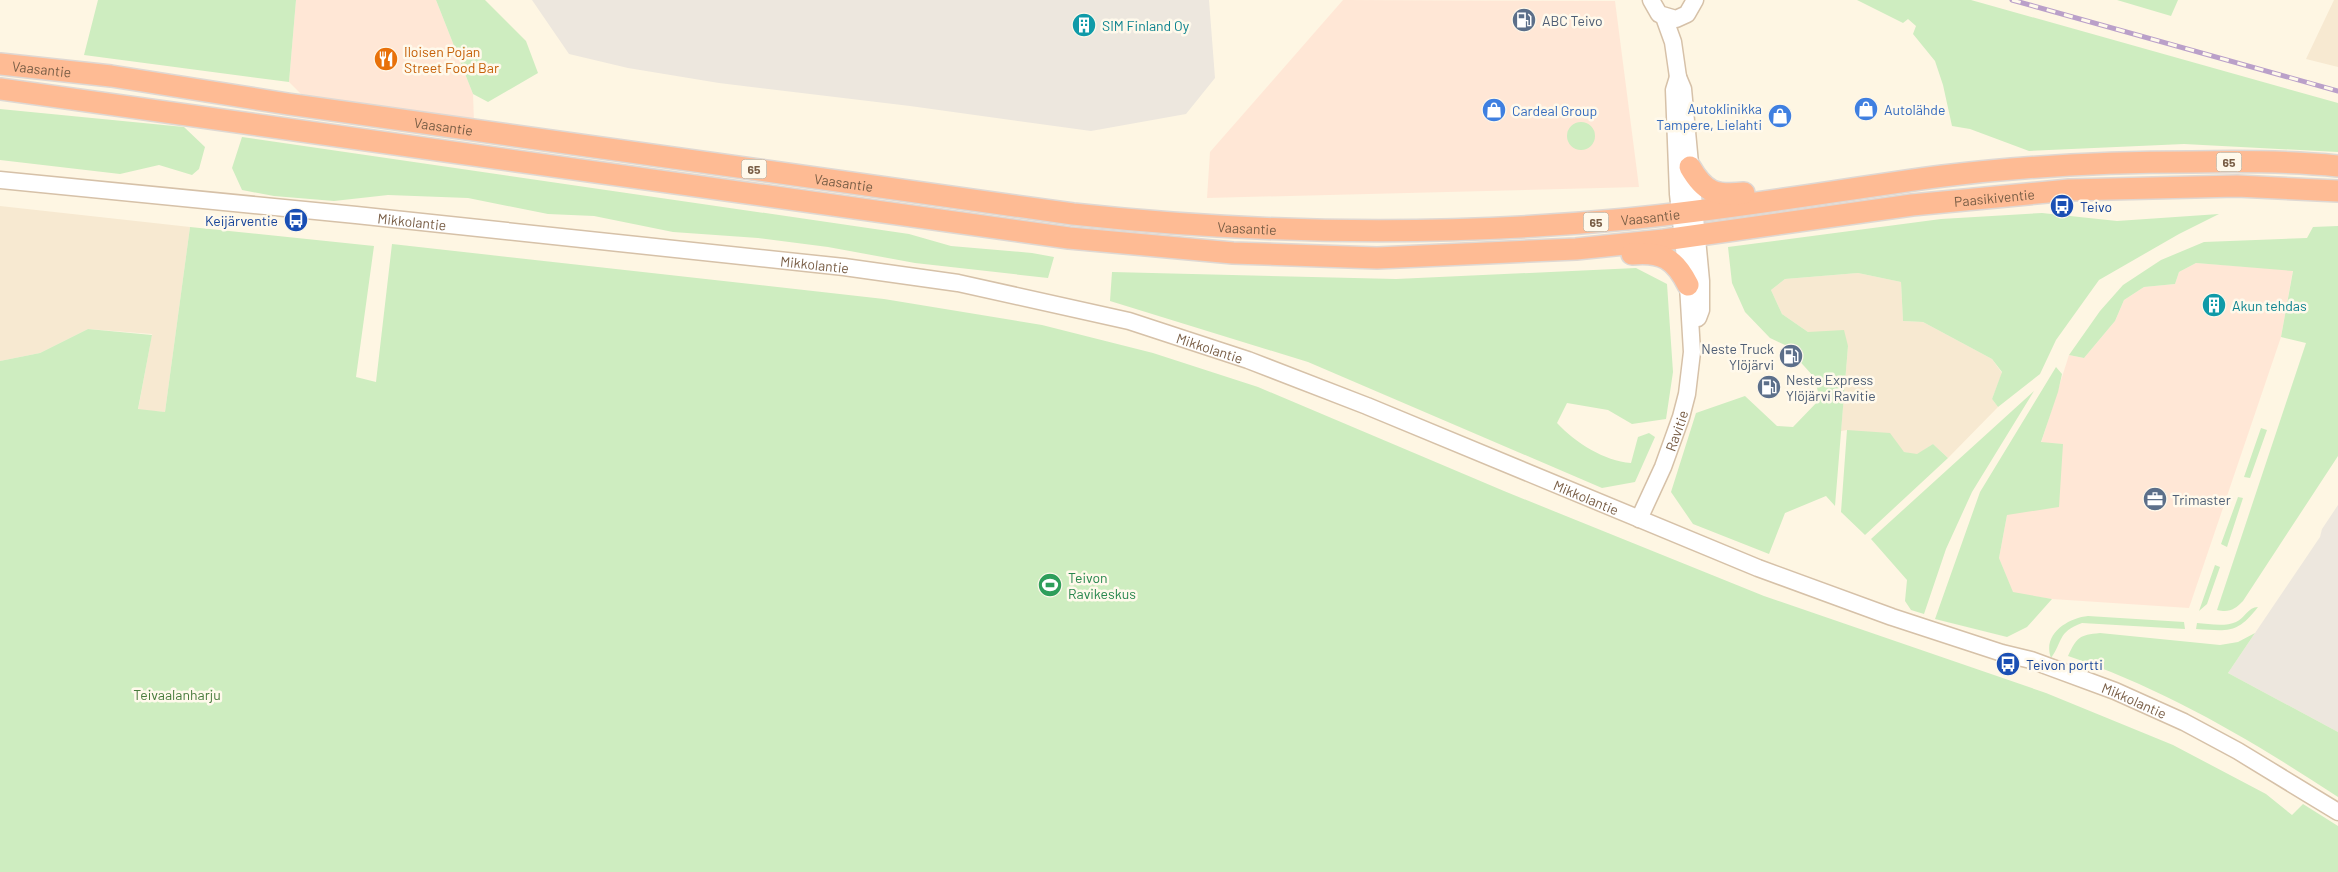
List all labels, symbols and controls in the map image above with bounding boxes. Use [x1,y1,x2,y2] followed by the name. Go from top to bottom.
[1511,7,1537,33] fuel station icon: ABC Teivo
[1071,12,1097,38] building icon: SIM Finland Oy
[1542,12,1603,29] place label: ABC Teivo
[1102,17,1190,34] place label: SIM Finland Oy
[404,43,499,76] place label: Iloisen Pojan Street Food Bar
[373,46,399,72] restaurant icon: Iloisen Pojan Street Food Bar
[11,57,72,80] street label: Vaasantie
[1853,96,1879,122] shop icon: Autolähde
[1481,97,1507,123] shop icon: Cardeal Group
[1656,100,1762,133] place label: Autoklinikka Tampere, Lielahti
[1884,101,1945,118] place label: Autolähde
[1512,102,1597,119] place label: Cardeal Group
[1767,103,1793,129] shop icon: Autoklinikka Tampere, Lielahti
[413,113,474,138] street label: Vaasantie
[2216,152,2242,172] road number: 65
[742,160,766,178] road number: 65
[813,169,874,194] street label: Vaasantie
[1953,185,2036,209] street label: Paasikiventie
[2049,193,2075,219] bus stop icon: Teivo
[2080,198,2112,215] place label: Teivo
[1620,205,1681,228] street label: Vaasantie
[283,207,309,233] bus stop icon: Keijärventie
[377,209,447,233] street label: Mikkolantie
[205,212,278,229] place label: Keijärventie
[1584,212,1608,232] road number: 65
[1217,218,1277,237] street label: Vaasantie
[779,252,850,276] street label: Mikkolantie
[2201,292,2227,318] building icon: Akun tehdas
[2232,297,2307,314] place label: Akun tehdas
[1175,329,1245,366] street label: Mikkolantie
[1701,340,1774,373] place label: Neste Truck Ylöjärvi
[1778,343,1804,369] fuel station icon: Neste Truck Ylöjärvi
[1786,371,1876,404] place label: Neste Express Ylöjärvi Ravitie
[1756,374,1782,400] fuel station icon: Neste Express Ylöjärvi Ravitie
[1661,408,1691,453] street label: Ravitie
[1551,476,1622,518] street label: Mikkolantie
[2142,486,2168,512] office icon: Trimaster
[2172,491,2231,508] place label: Trimaster
[1068,569,1136,602] place label: Teivon Ravikeskus
[1037,572,1063,598] sports icon: Teivon Ravikeskus
[1995,651,2021,677] bus stop icon: Teivon portti
[2026,656,2103,673] place label: Teivon portti
[2100,678,2170,722] street label: Mikkolantie
[133,686,221,703] park label: Teivaalanharju

